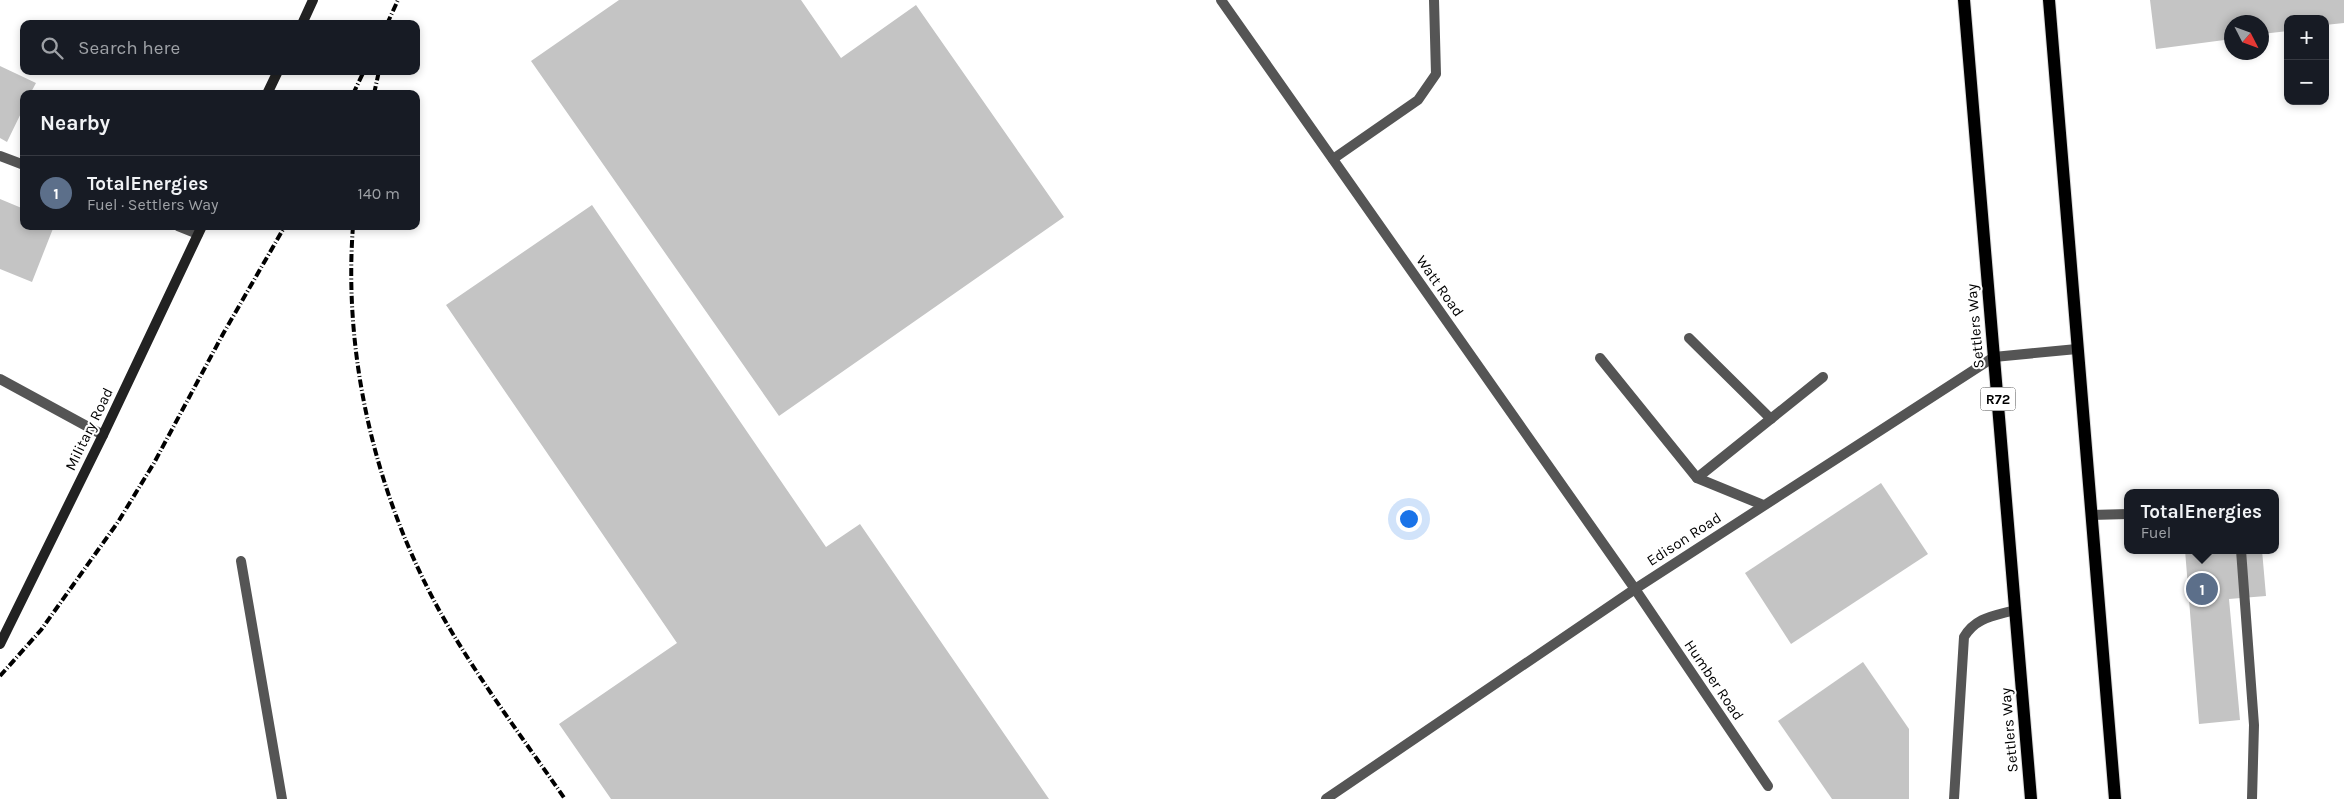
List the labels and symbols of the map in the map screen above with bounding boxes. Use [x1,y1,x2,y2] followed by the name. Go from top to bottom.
[2224,15,2269,60] north arrow
[1412,252,1468,320] street label: Watt Road
[1962,283,1988,369] street label: Settlers Way
[61,384,117,474] street label: Military Road
[1980,388,2016,410] road number: R72
[1396,506,1422,532] your location
[1643,508,1725,570] street label: Edison Road
[2186,570,2218,608] pin: 1
[1680,636,1748,724] street label: Humber Road
[1996,687,2022,773] street label: Settlers Way

